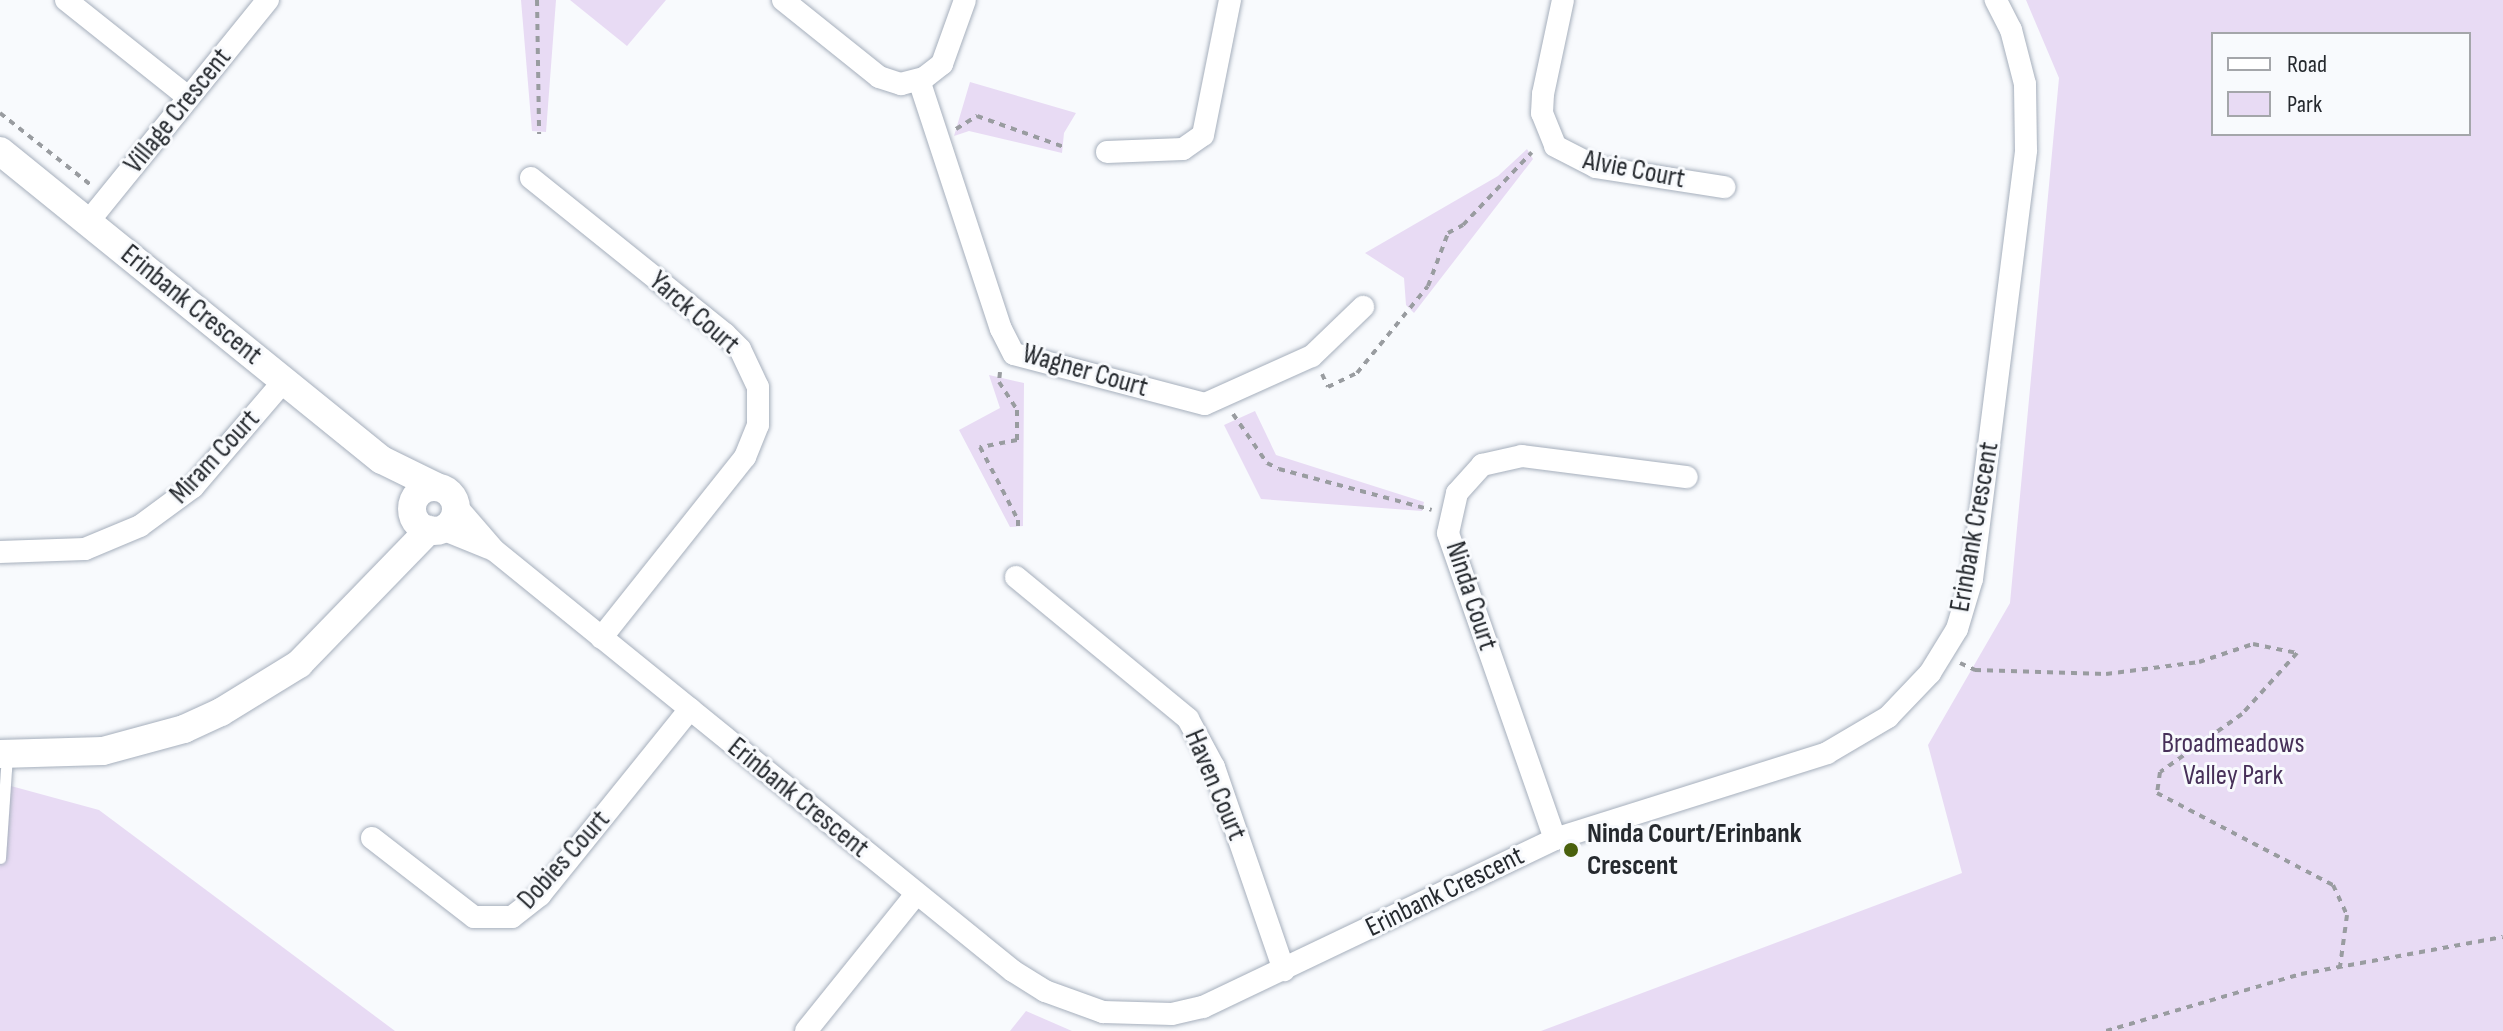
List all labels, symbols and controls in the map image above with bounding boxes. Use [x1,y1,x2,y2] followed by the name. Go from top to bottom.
[2211,32,2471,136] legend
[117,42,239,180] street label: Village Crescent
[2287,50,2327,79] text: Road
[2287,90,2322,119] text: Park
[1580,144,1688,196] street label: Alvie Court
[114,238,268,372] street label: Erinbank Crescent
[642,265,746,361] street label: Yarck Court
[1019,337,1151,405] street label: Wagner Court
[163,403,267,511] street label: Miram Court
[1944,440,2006,614] street label: Erinbank Crescent
[1438,538,1504,654] street label: Ninda Court
[1177,725,1253,845] street label: Haven Court
[2161,727,2305,793] park label: Broadmeadows Valley Park
[721,731,875,865] street label: Erinbank Crescent
[511,804,617,916] street label: Dobies Court
[1587,817,1802,883] place label: Ninda Court/Erinbank Crescent
[1360,839,1530,945] street label: Erinbank Crescent
[1562,841,1580,859] marker: Ninda Court/Erinbank Crescent

